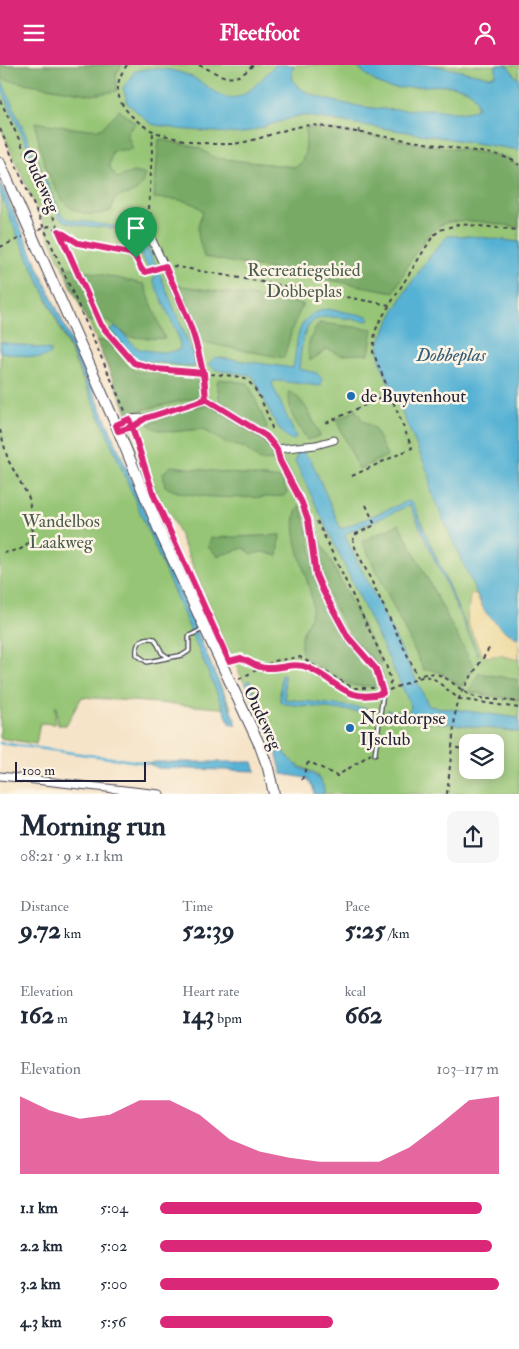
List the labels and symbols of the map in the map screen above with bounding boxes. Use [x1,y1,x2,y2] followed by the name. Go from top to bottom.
[16,146,65,218] street label: Oudeweg
[115,207,157,258] pin
[247,259,361,303] park label: Recreatiegebied Dobbeplas
[415,343,487,367] water label: Dobbeplas
[361,385,466,408] place label: de Buytenhout
[345,390,357,402] marker: de Buytenhout
[21,510,100,554] park label: Wandelbos Laakweg
[238,683,288,755] street label: Oudeweg
[360,707,446,751] place label: Nootdorpse IJsclub
[344,722,356,734] marker: Nootdorpse IJsclub
[15,759,146,782] scale bar

